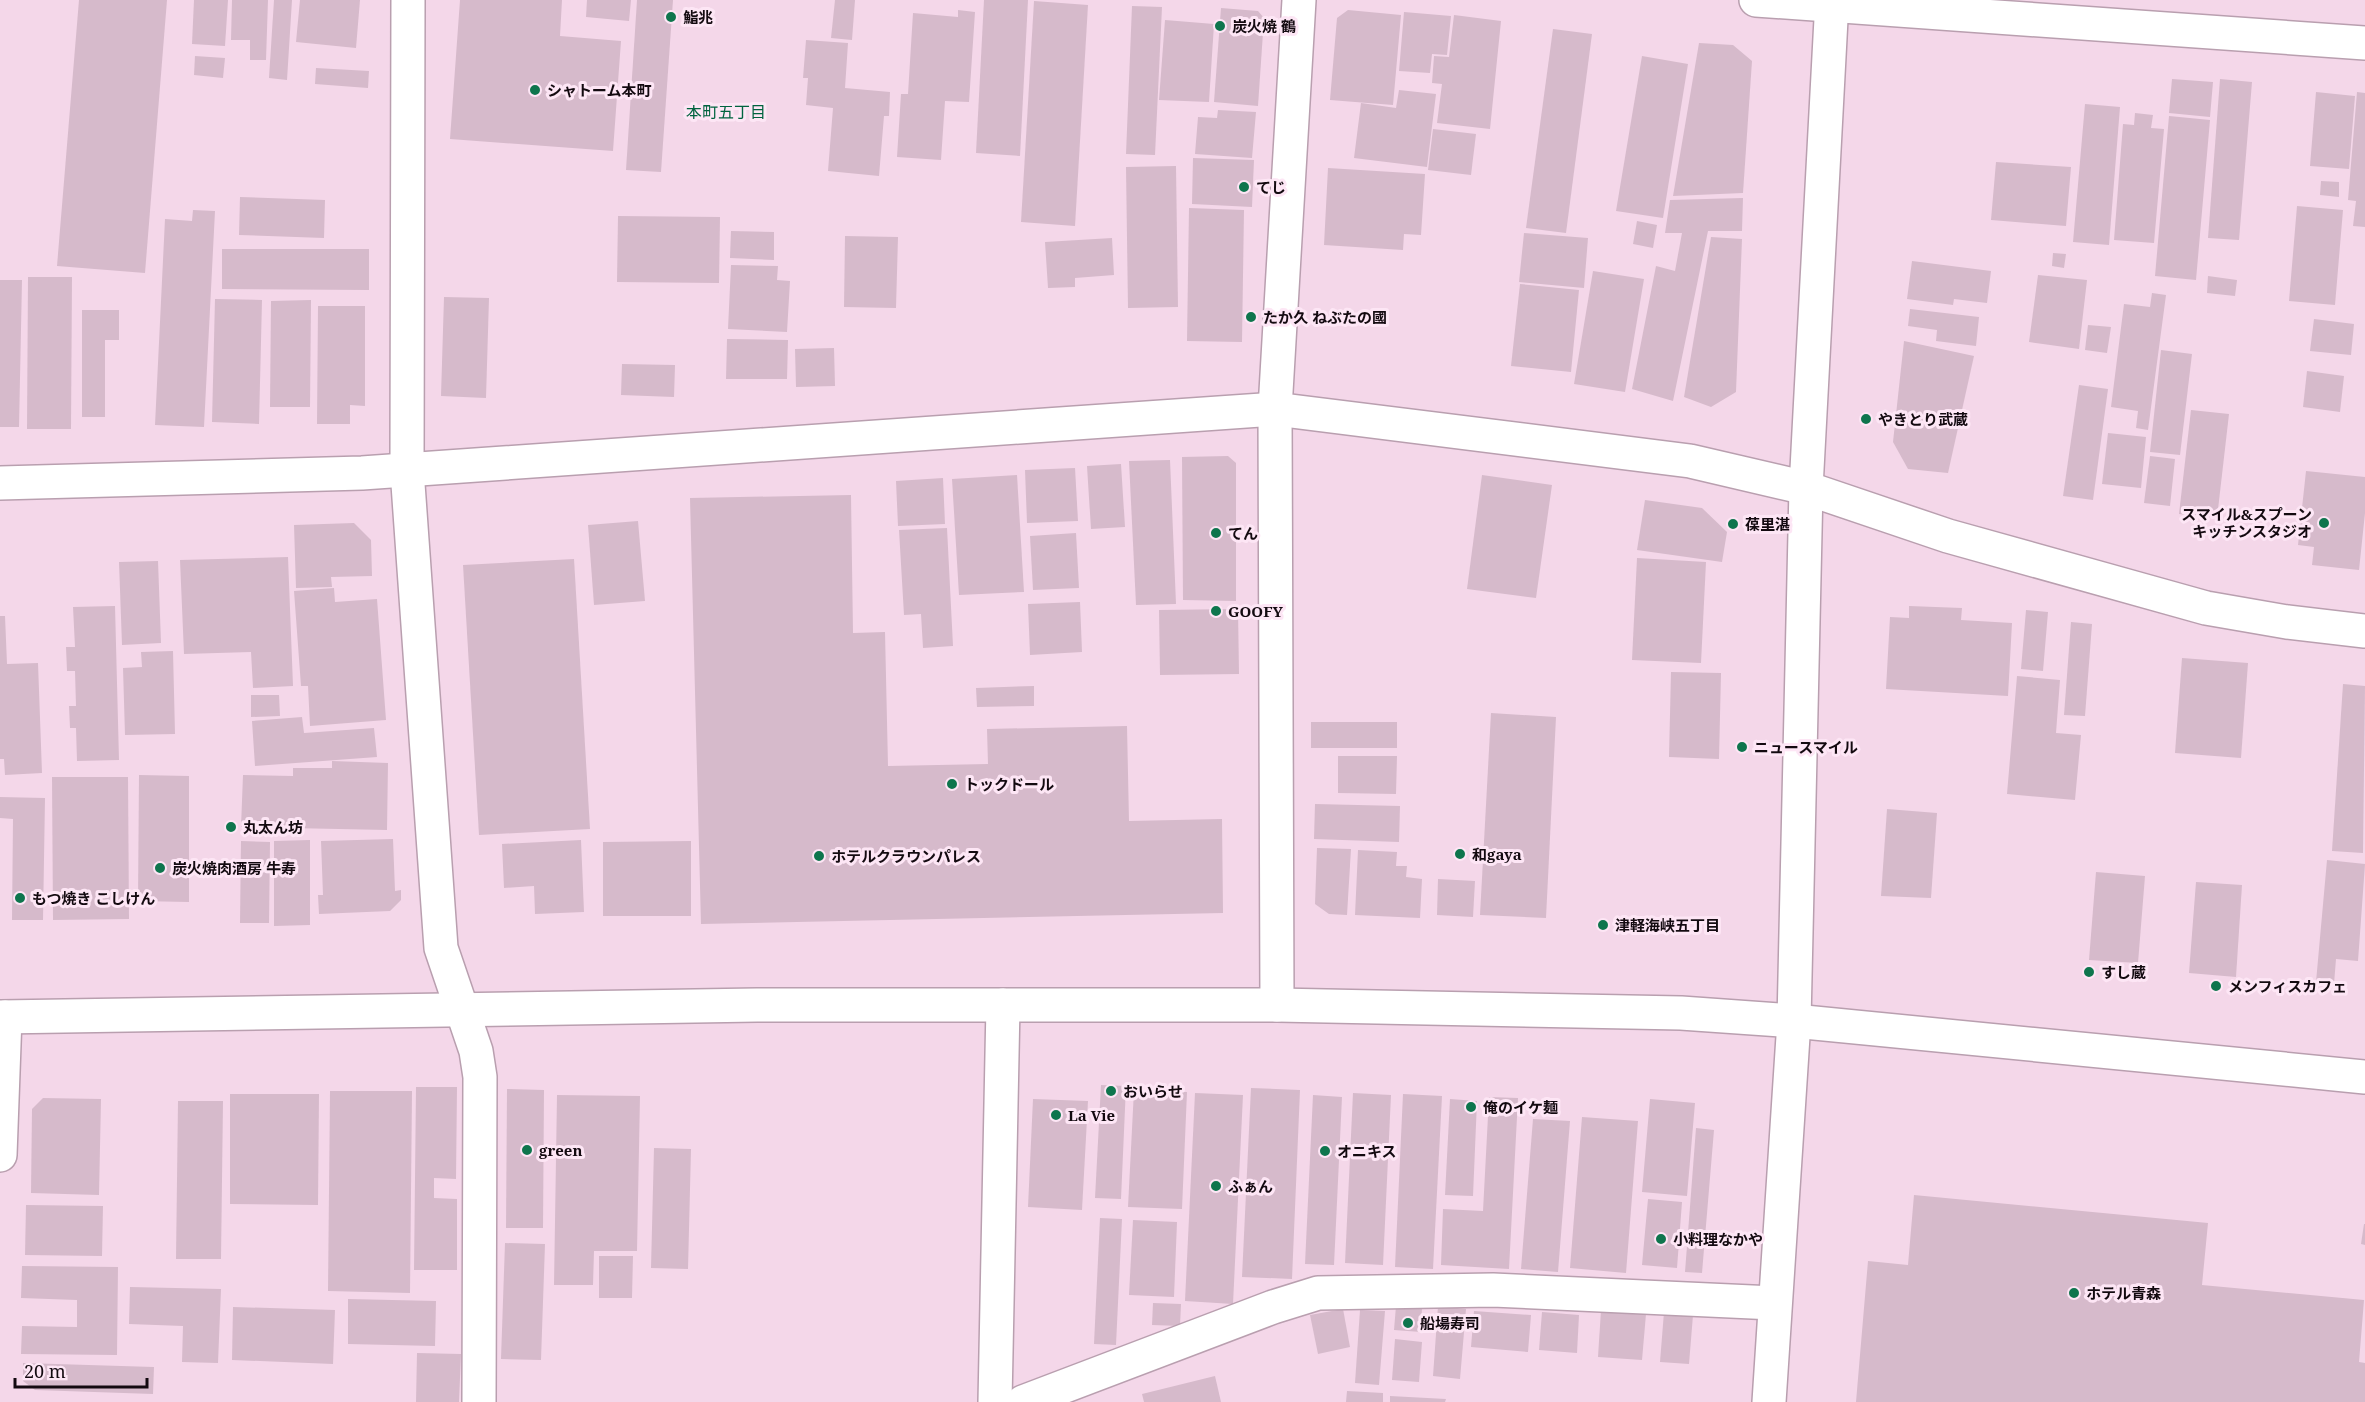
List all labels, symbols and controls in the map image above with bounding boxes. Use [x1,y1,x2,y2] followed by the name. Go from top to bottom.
[683,7,713,27] place label: 鮨兆
[664,10,678,24] marker: 鮨兆
[1232,16,1296,36] place label: 炭火焼 鶴
[1213,19,1227,33] marker: 炭火焼 鶴
[547,80,652,100] place label: シャトーム本町
[528,83,542,97] marker: シャトーム本町
[686,101,766,123] district label: 本町五丁目
[1256,177,1286,197] place label: てじ
[1237,180,1251,194] marker: てじ
[1263,307,1387,327] place label: たか久 ねぶたの國
[1244,310,1258,324] marker: たか久 ねぶたの國
[1878,409,1968,429] place label: やきとり武蔵
[1859,412,1873,426] marker: やきとり武蔵
[2181,504,2312,541] place label: スマイル&スプーン キッチンスタジオ
[1745,514,1790,534] place label: 葆里湛
[2317,516,2331,530] marker: スマイル&スプーン キッチンスタジオ
[1726,517,1740,531] marker: 葆里湛
[1228,523,1258,543] place label: てん
[1209,526,1223,540] marker: てん
[1228,601,1283,621] place label: GOOFY
[1209,604,1223,618] marker: GOOFY
[1754,737,1858,757] place label: ニュースマイル
[1735,740,1749,754] marker: ニュースマイル
[964,774,1054,794] place label: トックドール
[945,777,959,791] marker: トックドール
[243,817,303,837] place label: 丸太ん坊
[224,820,238,834] marker: 丸太ん坊
[1472,844,1522,864] place label: 和gaya
[831,846,981,866] place label: ホテルクラウンパレス
[1453,847,1467,861] marker: 和gaya
[812,849,826,863] marker: ホテルクラウンパレス
[172,858,296,878] place label: 炭火焼肉酒房 牛寿
[153,861,167,875] marker: 炭火焼肉酒房 牛寿
[32,888,155,908] place label: もつ焼き こしけん
[13,891,27,905] marker: もつ焼き こしけん
[1615,915,1720,935] place label: 津軽海峡五丁目
[1596,918,1610,932] marker: 津軽海峡五丁目
[2101,962,2146,982] place label: すし蔵
[2082,965,2096,979] marker: すし蔵
[2228,976,2347,996] place label: メンフィスカフェ
[2209,979,2223,993] marker: メンフィスカフェ
[1123,1081,1183,1101] place label: おいらせ
[1104,1084,1118,1098] marker: おいらせ
[1483,1097,1558,1117] place label: 俺のイケ麺
[1464,1100,1478,1114] marker: 俺のイケ麺
[1068,1105,1115,1125] place label: La Vie
[1049,1108,1063,1122] marker: La Vie
[539,1140,582,1160] place label: green
[1337,1141,1397,1161] place label: オニキス
[520,1143,534,1157] marker: green
[1318,1144,1332,1158] marker: オニキス
[1228,1176,1273,1196] place label: ふぁん
[1209,1179,1223,1193] marker: ふぁん
[1673,1229,1763,1249] place label: 小料理なかや
[1654,1232,1668,1246] marker: 小料理なかや
[2086,1283,2161,1303] place label: ホテル青森
[2067,1286,2081,1300] marker: ホテル青森
[1420,1313,1480,1333] place label: 船場寿司
[1401,1316,1415,1330] marker: 船場寿司
[15,1351,147,1389] scale bar
[24,1359,66,1383] text: 20 m

